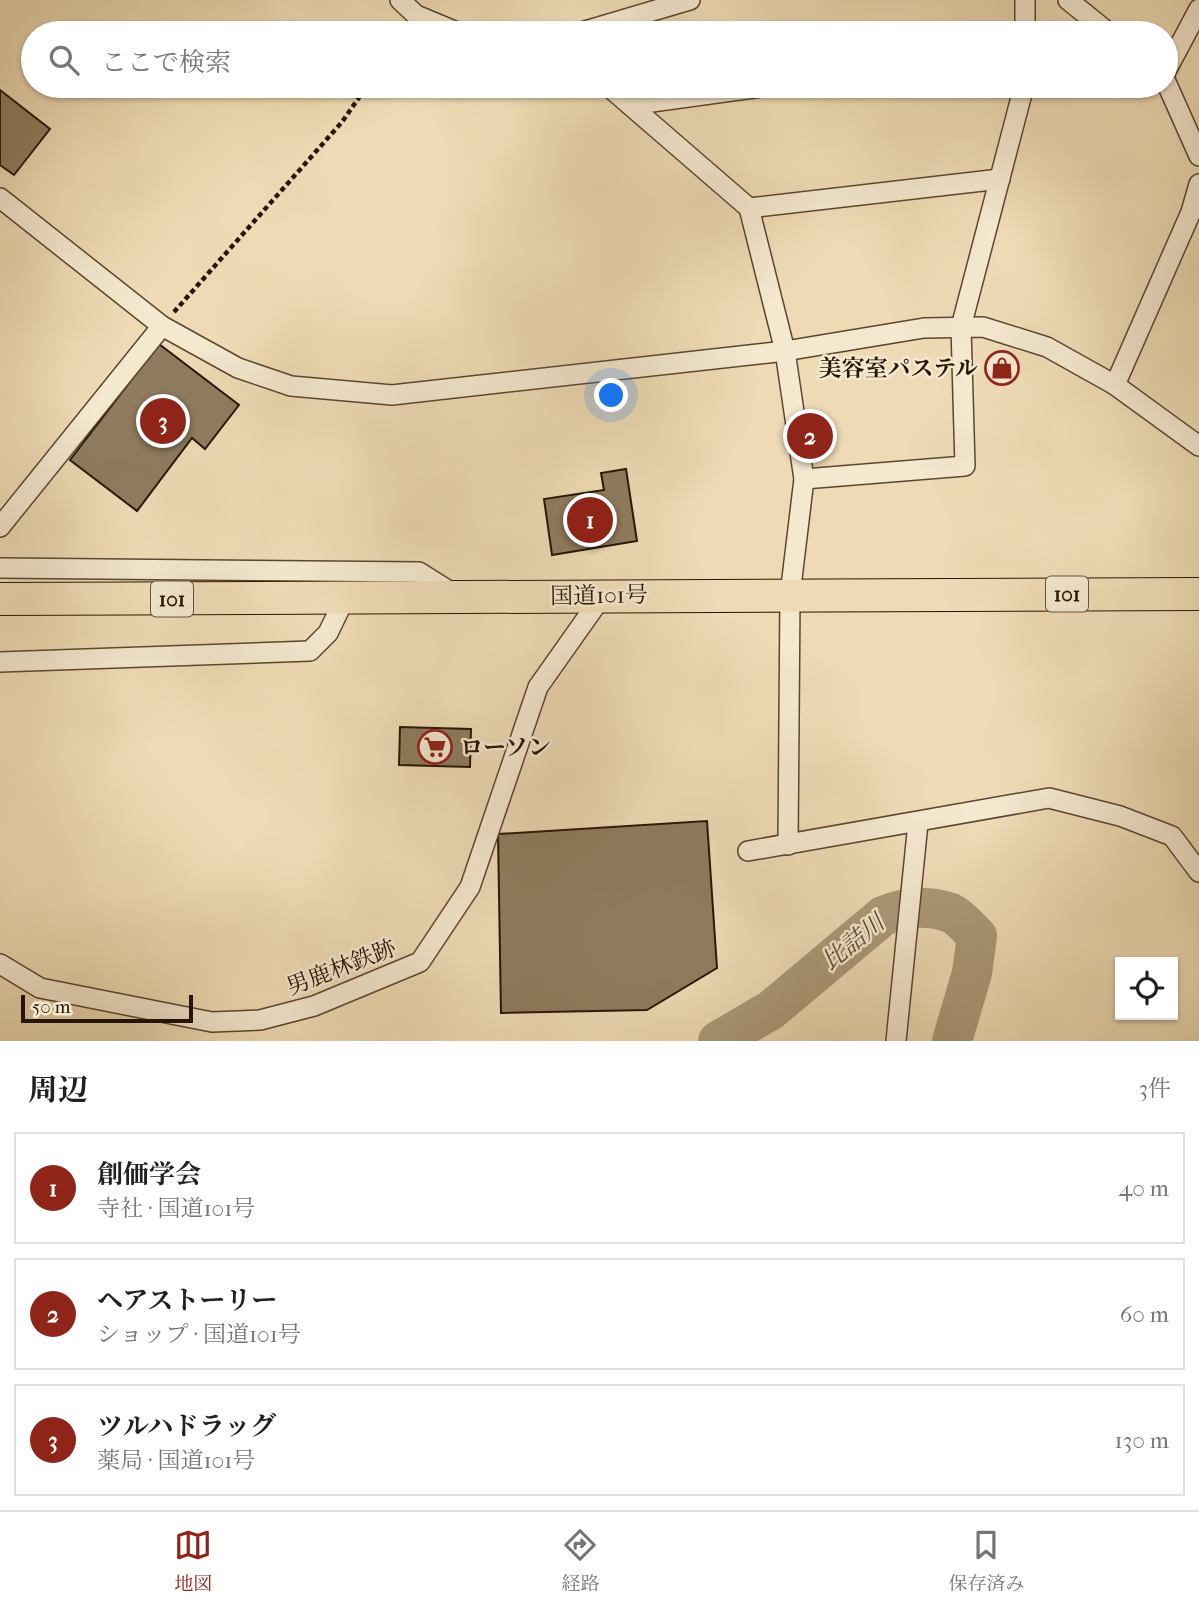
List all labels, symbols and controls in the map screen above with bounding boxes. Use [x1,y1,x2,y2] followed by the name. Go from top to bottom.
[21,21,1178,98] search box
[45,41,83,79] icon: search
[101,47,231,78] text: ここで検索
[983,349,1021,387] shop icon: 美容室パステル
[819,355,978,382] place label: 美容室パステル
[594,378,628,412] your location
[140,395,186,447] pin: 3
[787,410,833,462] pin: 2
[567,494,613,546] pin: 1
[1046,576,1088,612] road number: 101
[550,581,648,610] street label: 国道101号
[151,582,193,616] road number: 101
[416,728,454,766] supermarket icon: ローソン
[460,734,551,761] place label: ローソン
[816,907,892,976] water label: 比詰川
[283,934,400,1001] street label: 男鹿林鉄跡
[1115,957,1178,1020] map controls
[1115,957,1178,1020] button: locate
[21,992,192,1024] scale bar
[32,996,71,1018] text: 50 m
[28,1073,88,1108] text: 周辺
[1139,1075,1171,1102] text: 3件
[97,1159,201,1190] text: 創価学会
[49,1175,57,1202] text: 1
[1119,1175,1169,1202] text: 40 m
[97,1195,255,1222] text: 寺社 · 国道101号
[97,1285,277,1316] text: ヘアストーリー
[47,1301,59,1328] text: 2
[1120,1301,1169,1328] text: 60 m
[97,1321,301,1348] text: ショップ · 国道101号
[97,1411,276,1442] text: ツルハドラッグ
[48,1427,58,1454] text: 3
[1115,1427,1169,1454] text: 130 m
[97,1447,255,1474] text: 薬局 · 国道101号
[174,1526,213,1595] tab: 地図
[561,1526,600,1595] tab: 経路
[948,1526,1025,1595] tab: 保存済み

